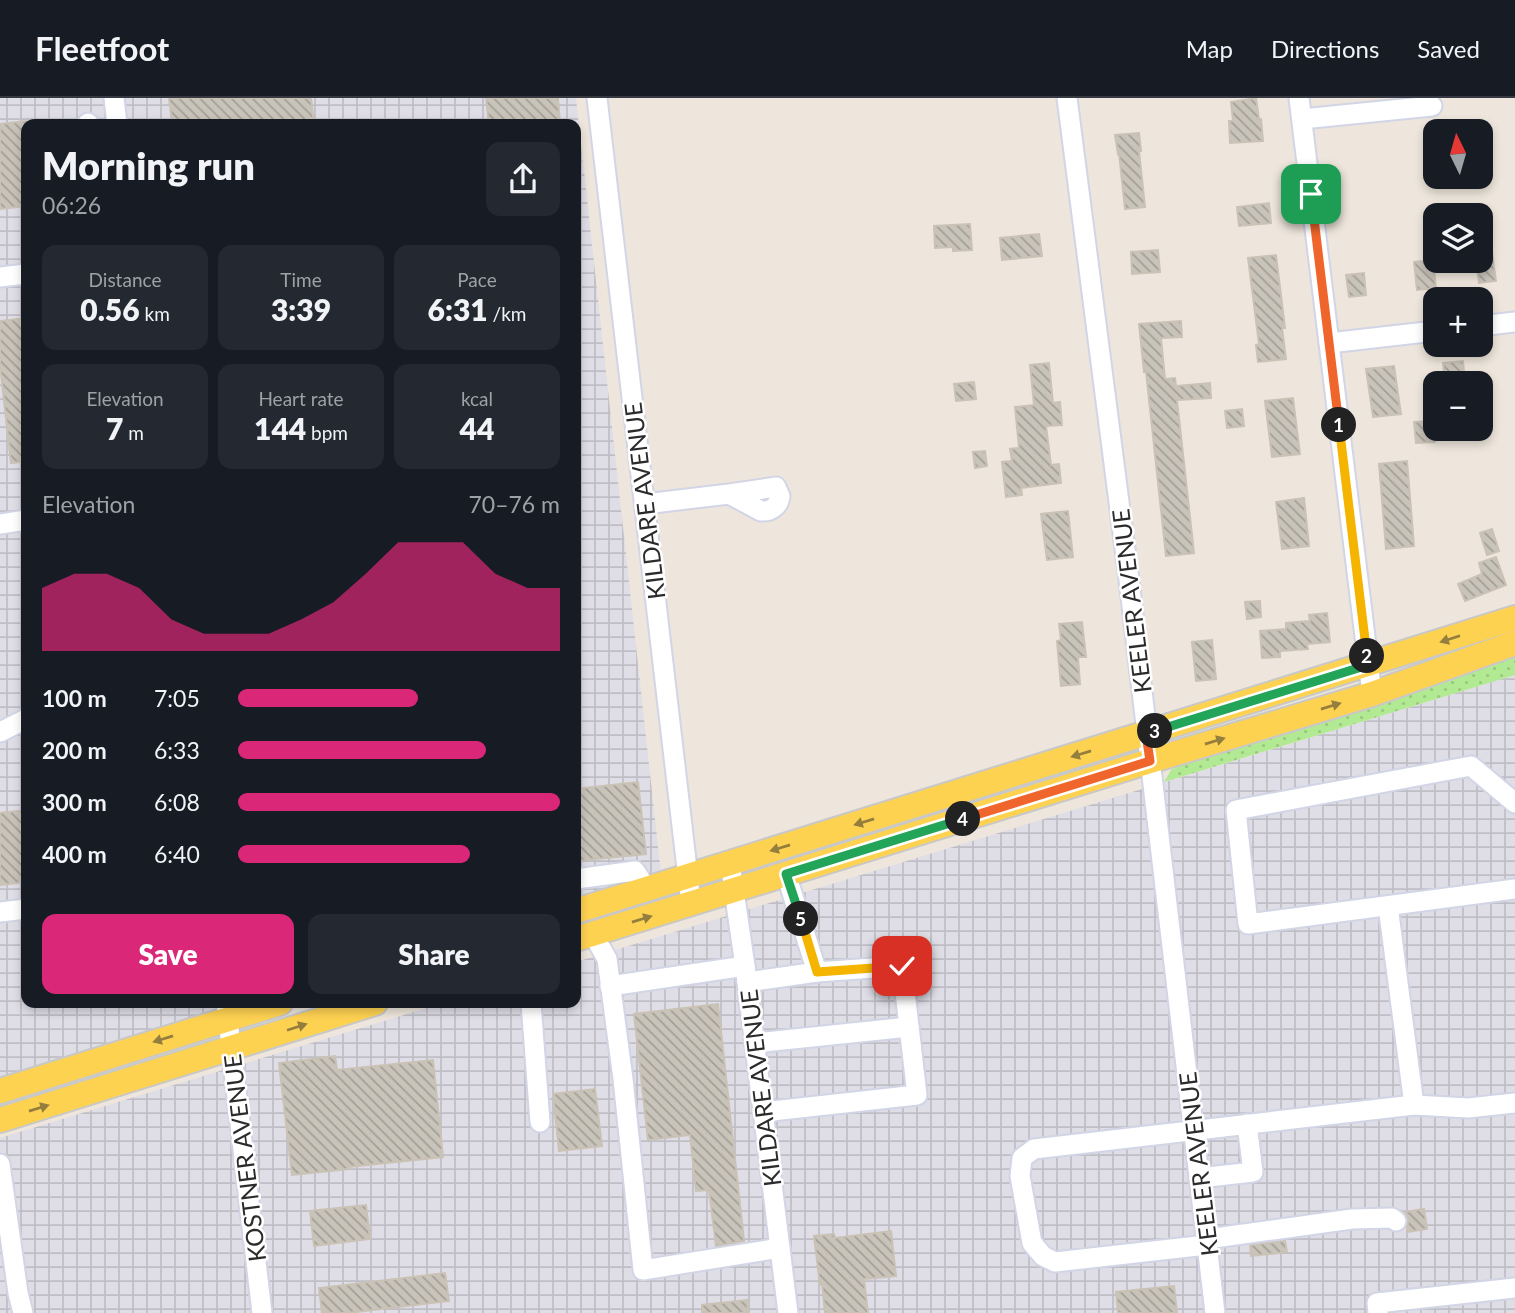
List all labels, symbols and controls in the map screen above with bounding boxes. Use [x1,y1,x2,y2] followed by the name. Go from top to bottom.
[35,28,169,68] text: Fleetfoot
[1186,34,1233,63] text: Map
[1271,34,1379,63] text: Directions
[1417,34,1480,63] text: Saved
[1423,119,1493,189] north arrow
[1423,119,1493,441] map controls
[42,142,255,188] text: Morning run
[486,142,560,216] button: share
[1281,164,1341,224] pin
[1292,175,1330,213] icon: arrive
[42,191,101,219] text: 06:26
[1423,203,1493,273] button: layers
[89,268,161,291] text: Distance
[280,268,322,291] text: Time
[457,268,497,291] text: Pace
[1423,287,1493,357] button: +
[80,291,140,327] text: 0.56
[271,291,331,327] text: 3:39
[428,291,488,327] text: 6:31
[140,302,170,325] text: km
[488,302,526,325] text: /km
[1423,371,1493,441] button: −
[86,387,164,410] text: Elevation
[258,387,344,410] text: Heart rate
[461,387,493,410] text: kcal
[618,401,670,601] street label: KILDARE AVENUE
[1322,408,1356,442] pin: 1
[106,410,123,446] text: 7
[254,410,306,446] text: 144
[460,410,494,446] text: 44
[1333,413,1344,436] text: 1
[123,421,144,444] text: m
[306,421,348,444] text: bpm
[42,490,135,518] text: Elevation
[468,490,560,518] text: 70–76 m
[1105,507,1157,695] street label: KEELER AVENUE
[1439,634,1460,645] one-way arrow
[1350,638,1384,674] pin: 2
[1361,644,1372,667] text: 2
[42,684,107,712] text: 100 m
[154,684,200,712] text: 7:05
[1321,701,1342,711] one-way arrow
[1138,714,1172,748] pin: 3
[1149,719,1160,742] text: 3
[42,736,107,764] text: 200 m
[154,736,200,764] text: 6:33
[1205,736,1226,746] one-way arrow
[1071,749,1092,760] one-way arrow
[42,788,107,816] text: 300 m
[154,788,200,816] text: 6:08
[946,802,981,836] pin: 4
[957,807,968,830] text: 4
[853,817,874,827] one-way arrow
[42,840,107,868] text: 400 m
[154,840,200,868] text: 6:40
[770,843,791,853] one-way arrow
[784,902,818,936] pin: 5
[795,907,806,930] text: 5
[631,913,652,923] one-way arrow
[42,914,294,994] button: Save
[308,914,560,994] button: Share
[872,936,932,996] pin
[883,947,921,985] icon: check
[734,988,786,1188] street label: KILDARE AVENUE
[286,1022,307,1032] one-way arrow
[153,1035,174,1045] one-way arrow
[217,1053,271,1263] street label: KOSTNER AVENUE
[1172,1070,1224,1258] street label: KEELER AVENUE
[28,1102,49,1112] one-way arrow

